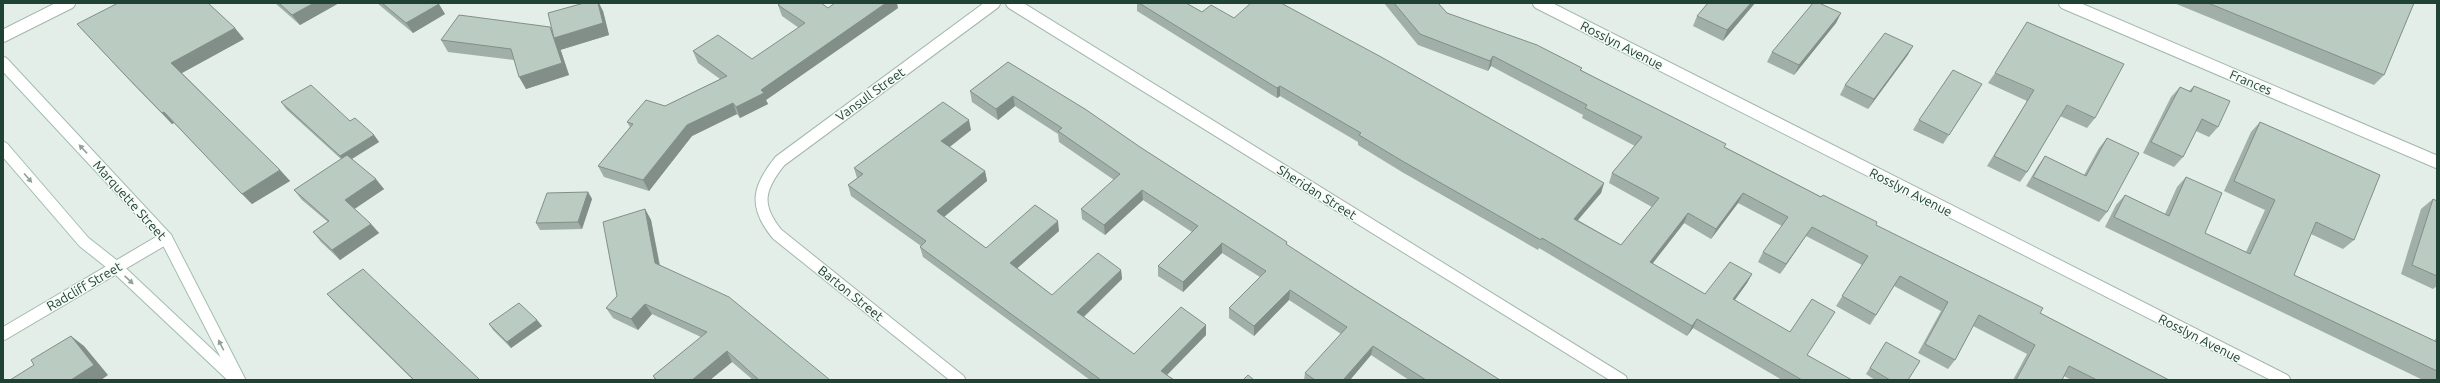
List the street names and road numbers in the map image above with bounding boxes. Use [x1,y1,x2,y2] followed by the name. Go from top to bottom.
[1578,18,1666,72] street label: Rosslyn Avenue
[833,64,907,124] street label: Vansull Street
[2228,67,2275,97] street label: Frances
[91,158,169,242] street label: Marquette Street
[1275,162,1359,222] street label: Sheridan Street
[1867,165,1955,219] street label: Rosslyn Avenue
[44,259,124,313] street label: Radcliff Street
[816,263,886,323] street label: Barton Street
[2156,311,2244,365] street label: Rosslyn Avenue

